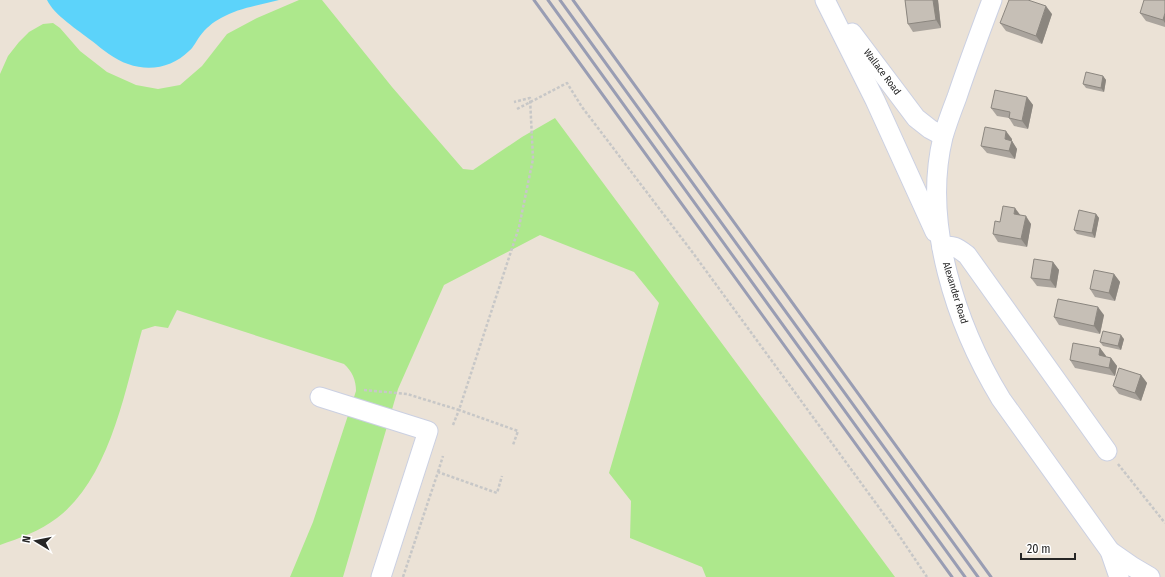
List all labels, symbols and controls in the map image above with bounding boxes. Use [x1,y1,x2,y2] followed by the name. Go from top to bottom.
[861,47,903,97] street label: Wallace Road
[940,261,970,325] street label: Alexander Road
[16,521,56,561] north arrow
[20,535,34,544] text: N
[1021,535,1075,561] scale bar
[1027,542,1051,556] text: 20 m

